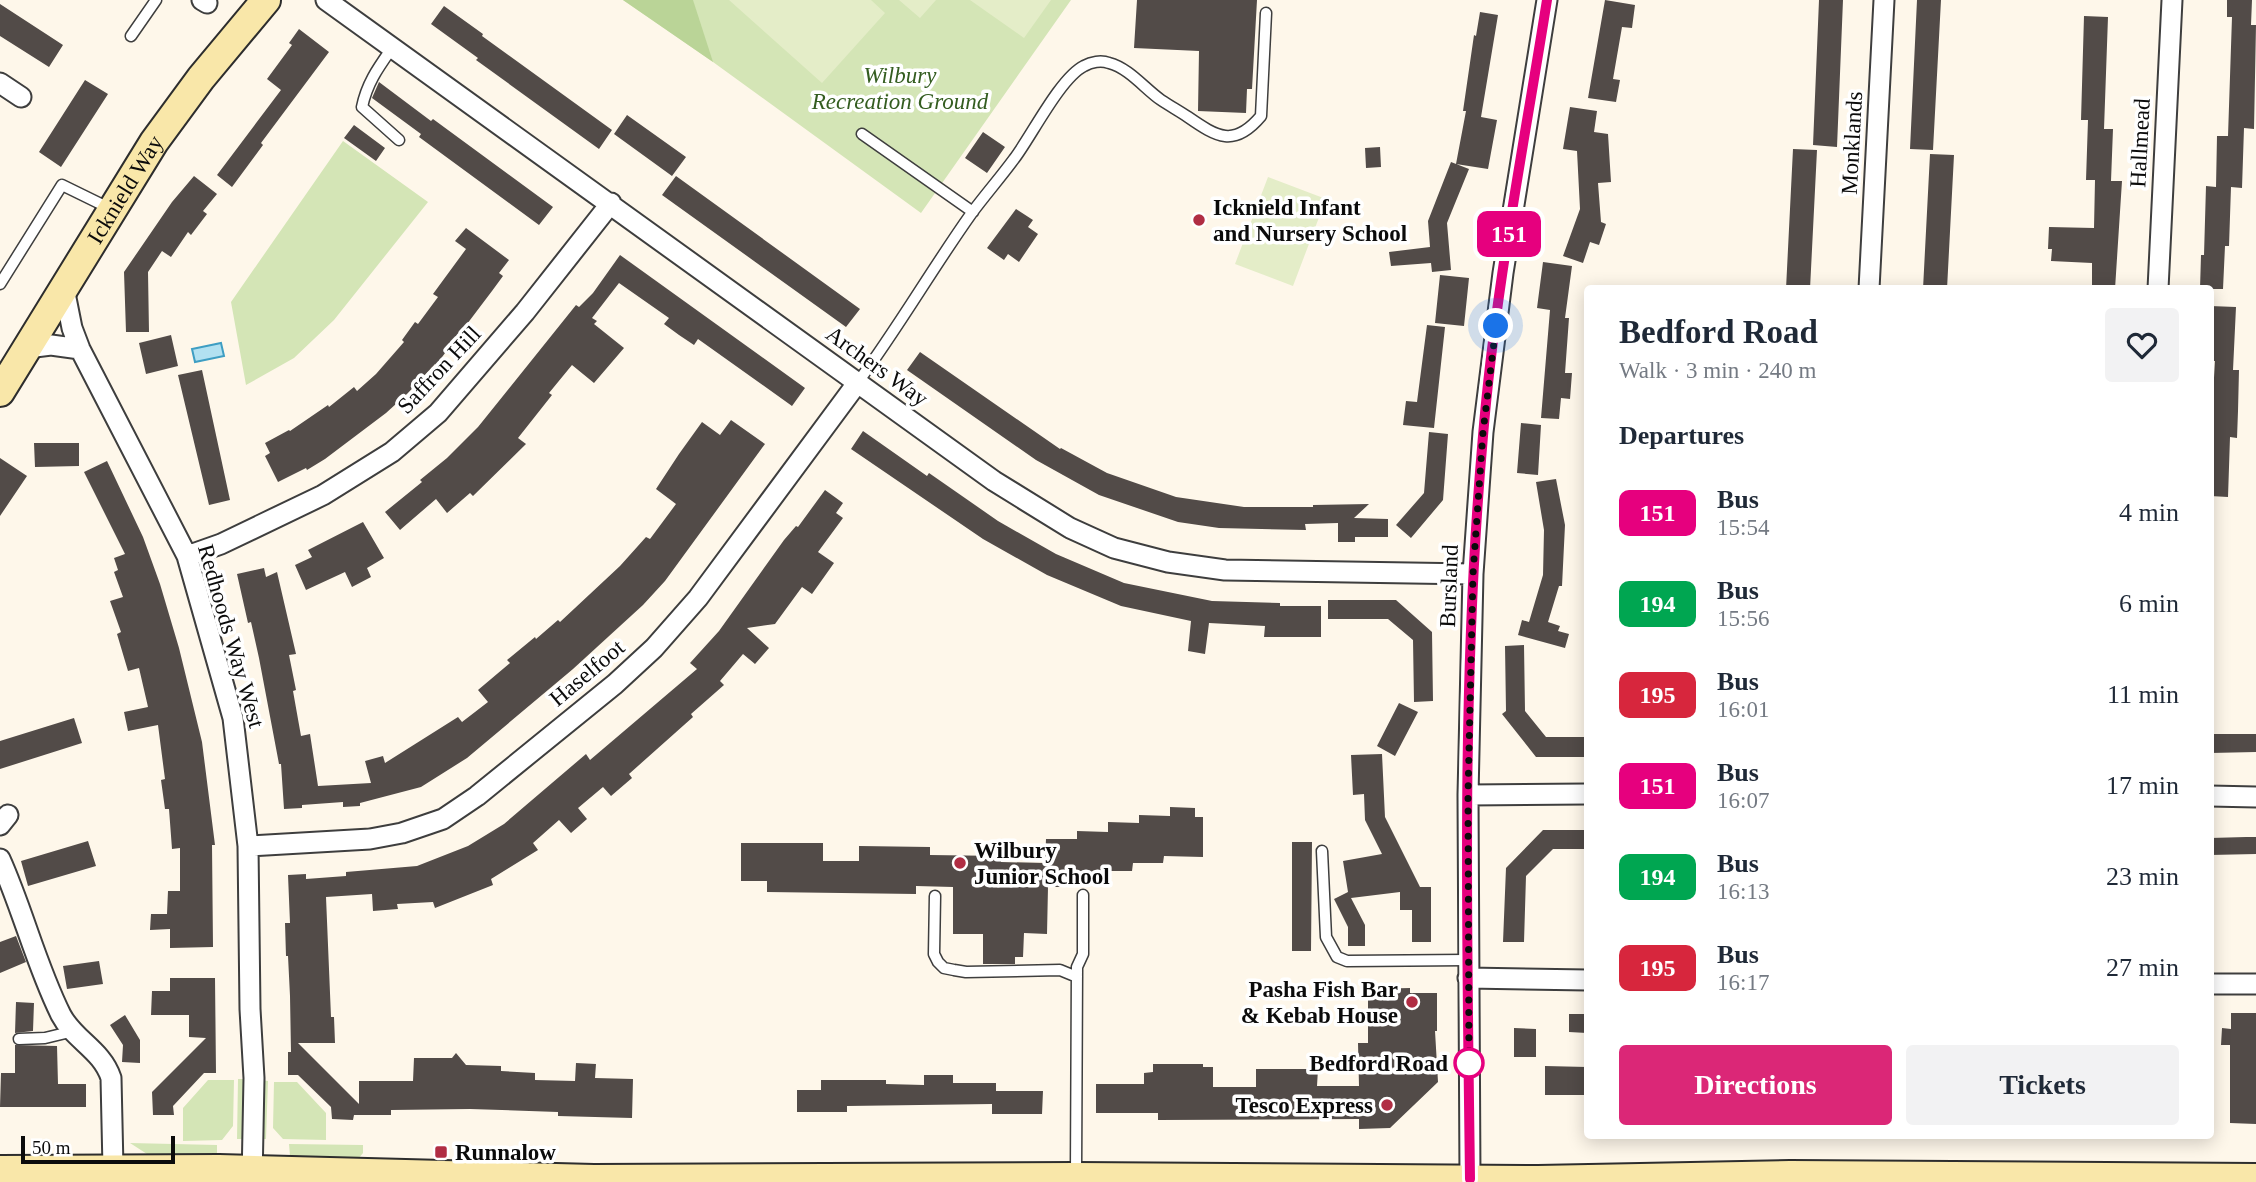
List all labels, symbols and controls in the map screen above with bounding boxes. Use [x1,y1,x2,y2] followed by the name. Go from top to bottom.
[811,63,989,114] park label: Wilbury Recreation Ground
[1837,91,1867,195] street label: Monklands
[2125,97,2155,188] street label: Hallmead
[82,130,168,248] street label: Icknield Way
[1213,195,1407,246] place label: Icknield Infant and Nursery School
[1469,211,1549,257] line badge: 151
[1191,212,1207,228] marker: Icknield Infant and Nursery School
[1491,221,1527,247] text: 151
[1478,308,1513,343] your location
[2105,308,2179,382] button: heart
[1619,314,1818,350] text: Bedford Road
[392,321,486,419] street label: Saffron Hill
[821,321,933,412] street label: Archers Way
[1619,358,1816,383] text: Walk · 3 min · 240 m
[1619,421,1744,450] text: Departures
[1717,485,1759,514] text: Bus
[2119,498,2179,527] text: 4 min
[1640,500,1676,526] text: 151
[1717,515,1769,540] text: 15:54
[193,541,269,731] street label: Redhoods Way West
[1435,544,1463,628] street label: Bursland
[1717,576,1759,605] text: Bus
[2119,589,2179,618] text: 6 min
[1640,591,1676,617] text: 194
[1717,606,1769,631] text: 15:56
[545,634,630,711] street label: Haselfoot
[1717,667,1759,696] text: Bus
[2107,680,2179,709] text: 11 min
[1640,682,1676,708] text: 195
[1717,697,1769,722] text: 16:01
[1717,758,1759,787] text: Bus
[2106,771,2179,800] text: 17 min
[1640,773,1676,799] text: 151
[1717,788,1769,813] text: 16:07
[974,838,1110,889] place label: Wilbury Junior School
[1717,849,1759,878] text: Bus
[952,855,968,871] marker: Wilbury Junior School
[2106,862,2179,891] text: 23 min
[1640,864,1676,890] text: 194
[1717,879,1769,904] text: 16:13
[1717,940,1759,969] text: Bus
[2106,953,2179,982] text: 27 min
[1640,955,1676,981] text: 195
[1717,970,1769,995] text: 16:17
[1241,977,1398,1028] place label: Pasha Fish Bar & Kebab House
[1404,994,1420,1010] marker: Pasha Fish Bar & Kebab House
[1619,1045,1892,1125] button: Directions
[1906,1045,2179,1125] button: Tickets
[1454,1048,1484,1078] marker: Bedford Road
[1309,1051,1448,1076] place label: Bedford Road
[1236,1093,1373,1118] place label: Tesco Express
[1379,1097,1395,1113] marker: Tesco Express
[21,1133,175,1165] scale bar
[32,1137,71,1158] text: 50 m
[455,1140,556,1165] place label: Runnalow
[433,1144,449,1160] marker: Runnalow

